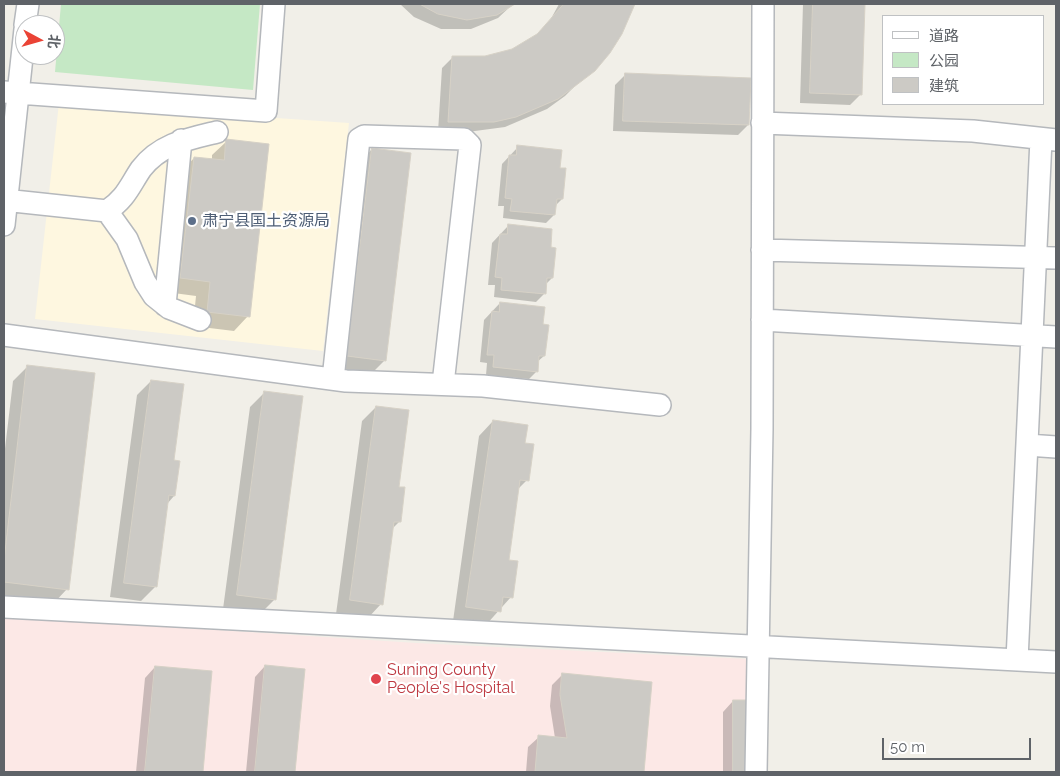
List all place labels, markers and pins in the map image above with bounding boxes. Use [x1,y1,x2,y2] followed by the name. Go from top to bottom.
[202,211,330,231] place label: 肃宁县国土资源局
[186,215,198,227] marker: 肃宁县国土资源局
[387,660,515,698] place label: Suning County People's Hospital
[369,672,383,686] marker: Suning County People's Hospital

